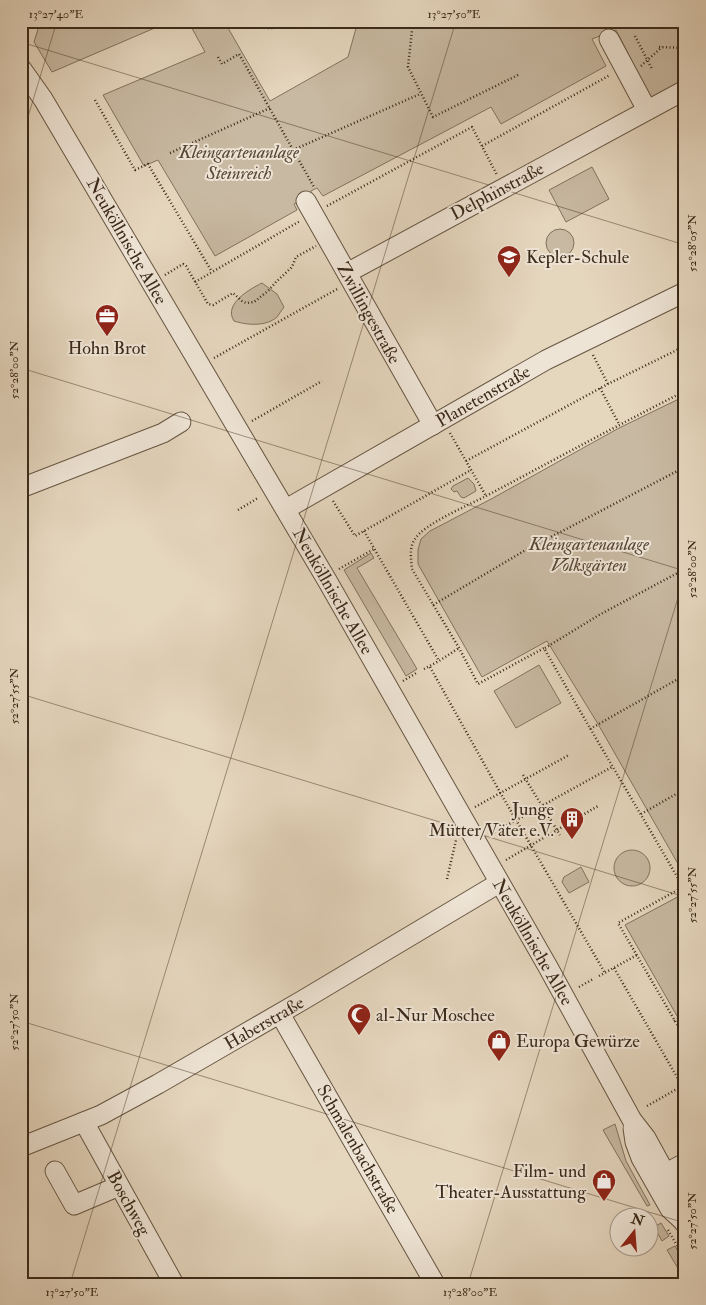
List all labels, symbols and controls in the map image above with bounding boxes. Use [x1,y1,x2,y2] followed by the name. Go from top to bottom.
[29,7,83,22] text: 13°27'40"E
[428,7,481,22] text: 13°27'50"E
[178,141,300,185] park label: Kleingartenanlage Steinreich
[447,157,548,226] street label: Delphinstraße
[81,174,172,309] street label: Neuköllnische Allee
[685,214,700,272] text: 52°28'05"N
[496,244,522,278] school or university icon: Kepler-Schule
[526,246,630,269] place label: Kepler-Schule
[331,259,406,368] street label: Zwillingestraße
[94,303,120,337] office icon: Hohn Brot
[68,337,146,360] place label: Hohn Brot
[7,340,22,399] text: 52°28'00"N
[432,360,535,433] street label: Planetenstraße
[287,524,378,659] street label: Neuköllnische Allee
[528,533,650,577] park label: Kleingartenanlage Volksgärten
[685,539,700,598] text: 52°28'00"N
[7,667,22,724] text: 52°27'55"N
[429,798,554,842] place label: Junge Mütter/Väter e.V.
[559,806,585,840] building icon: Junge Mütter/Väter e.V.
[685,866,700,923] text: 52°27'55"N
[487,875,578,1010] street label: Neuköllnische Allee
[220,991,309,1056] street label: Haberstraße
[7,993,22,1051] text: 52°27'50"N
[346,1002,372,1036] mosque icon: al-Nur Moschee
[376,1004,495,1027] place label: al-Nur Moschee
[486,1028,512,1062] shop icon: Europa Gewürze
[516,1030,640,1053] place label: Europa Gewürze
[311,1080,404,1218] street label: Schmalenbachstraße
[435,1160,587,1204] place label: Film- und Theater-Ausstattung
[101,1167,156,1241] street label: Boschweg
[591,1168,617,1202] shop icon: Film- und Theater-Ausstattung
[685,1192,700,1250] text: 52°27'50"N
[608,1208,658,1258] north arrow
[628,1210,647,1230] text: N
[46,1285,99,1300] text: 13°27'50"E
[443,1285,497,1300] text: 13°28'00"E

